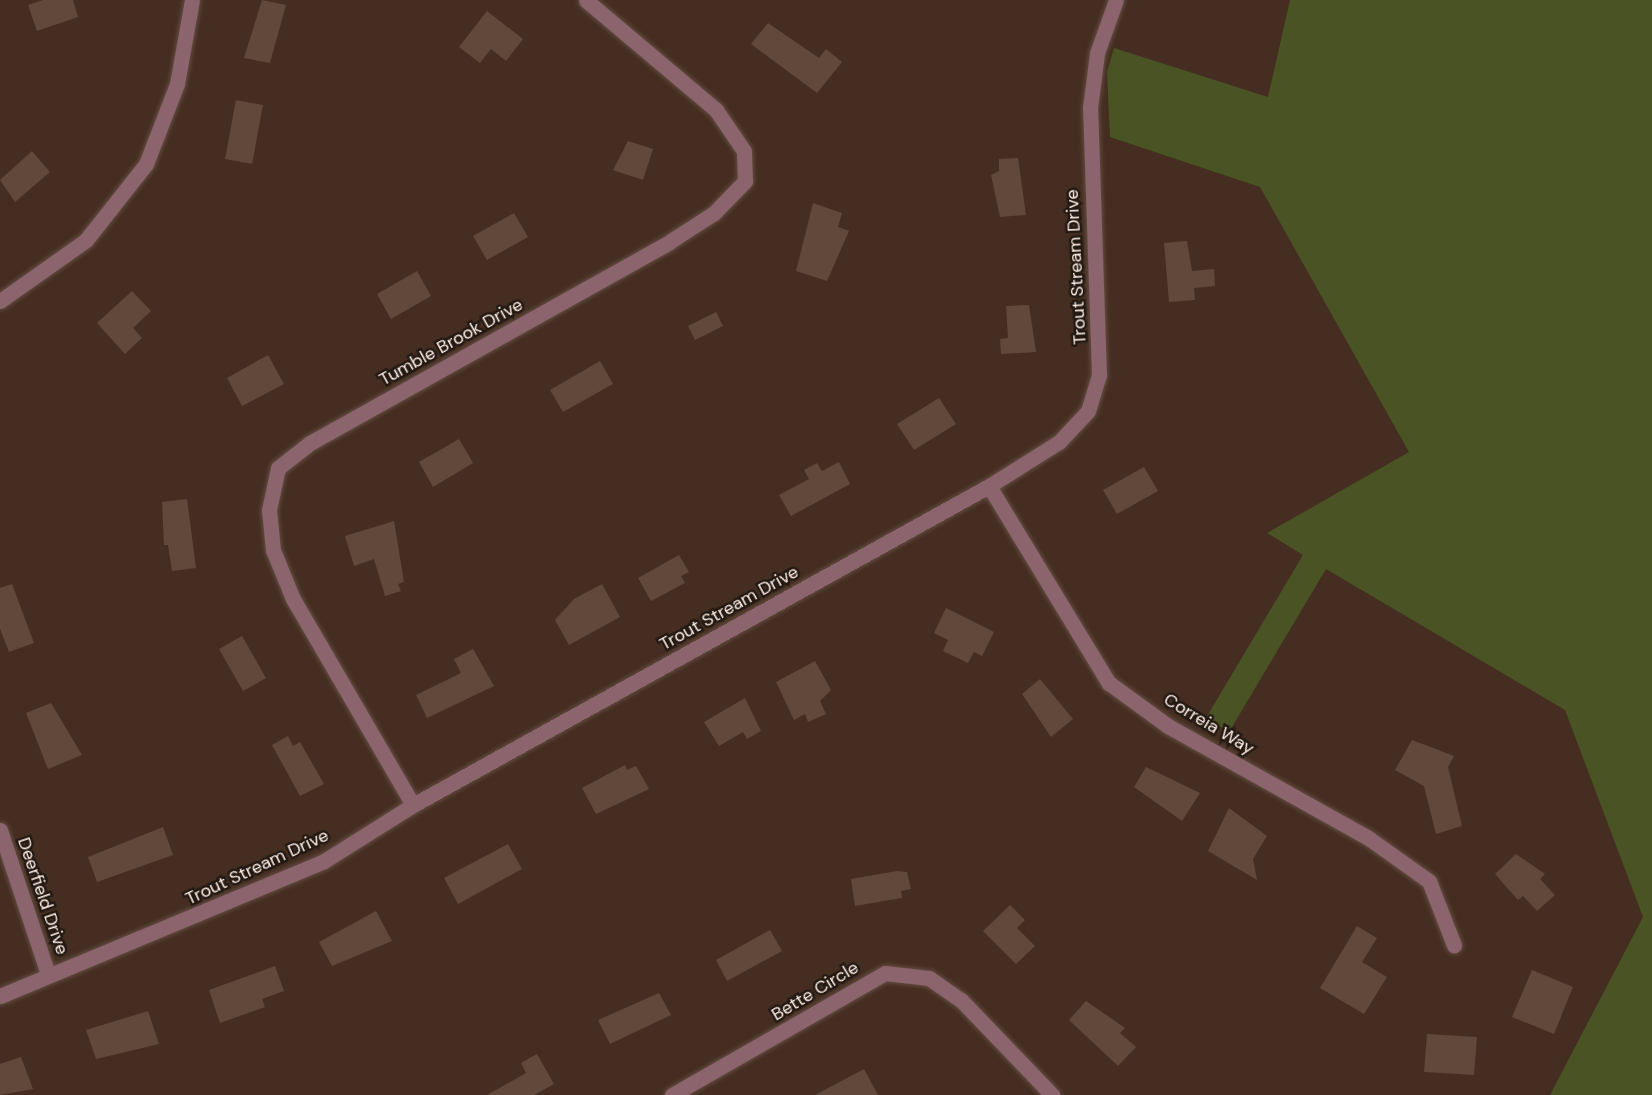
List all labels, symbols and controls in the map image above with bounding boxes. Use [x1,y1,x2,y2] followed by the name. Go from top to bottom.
[1061,189,1091,345] street label: Trout Stream Drive
[375,294,527,390] street label: Tumble Brook Drive
[656,561,802,655] street label: Trout Stream Drive
[1160,689,1258,759] street label: Correia Way
[182,824,332,910] street label: Trout Stream Drive
[13,835,73,957] street label: Deerfield Drive
[768,957,862,1025] street label: Bette Circle

